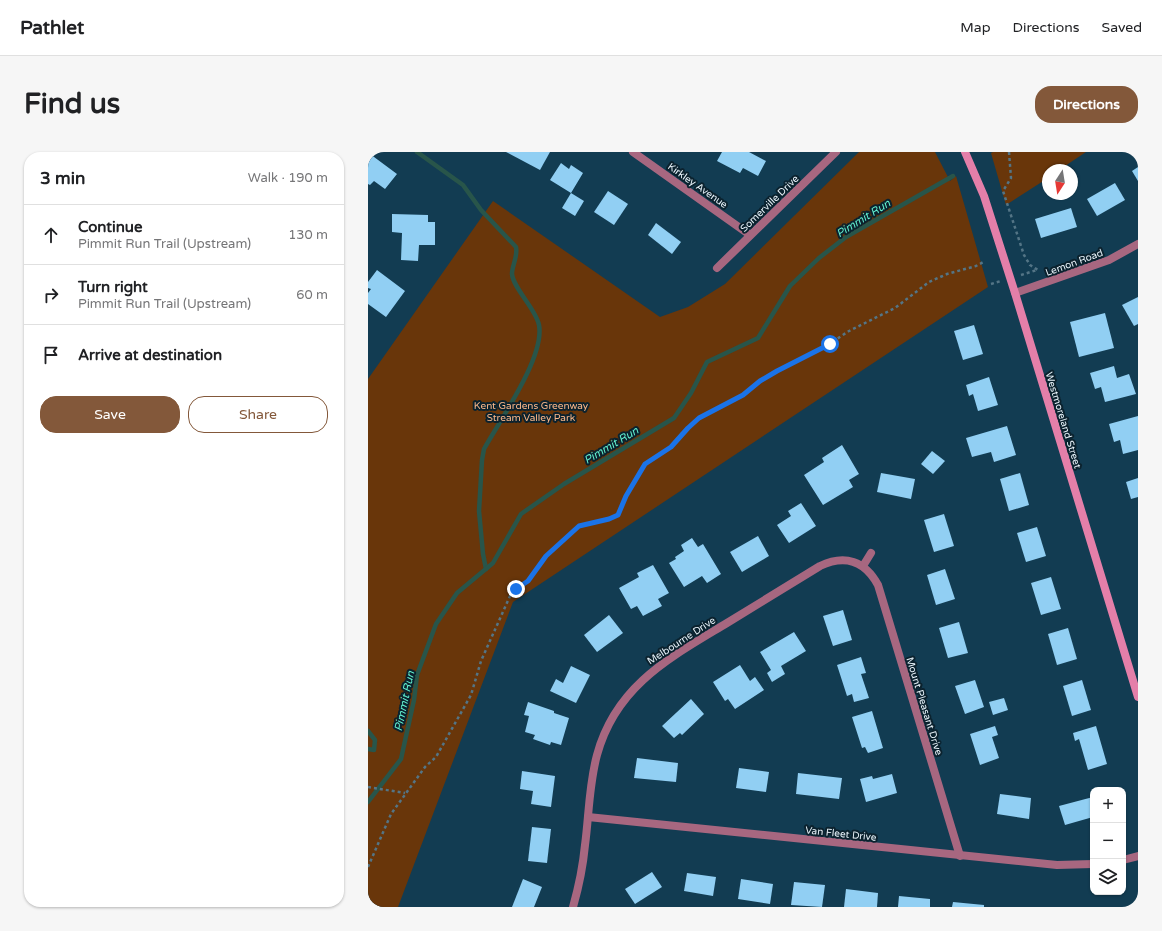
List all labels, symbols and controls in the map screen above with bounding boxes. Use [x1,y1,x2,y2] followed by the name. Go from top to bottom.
[20,17,84,39] text: Pathlet
[960,19,991,36] text: Map
[1013,19,1080,36] text: Directions
[1102,19,1142,36] text: Saved
[1035,86,1138,123] button: Directions
[24,87,120,121] text: Find us
[665,161,730,211] street label: Kirkley Avenue
[1042,164,1078,200] north arrow
[40,168,85,189] text: 3 min
[248,170,328,186] text: Walk · 190 m
[738,173,802,235] street label: Somerville Drive
[834,197,893,240] water label: Pimmit Run
[78,218,142,236] text: Continue
[40,224,62,246] icon: ahead
[288,227,328,243] text: 130 m
[78,236,251,252] text: Pimmit Run Trail (Upstream)
[1044,247,1105,279] street label: Lemon Road
[78,278,148,296] text: Turn right
[40,284,62,306] icon: right
[296,287,328,303] text: 60 m
[78,296,251,312] text: Pimmit Run Trail (Upstream)
[821,335,839,353] route start
[40,344,62,366] icon: arrive
[78,346,222,364] text: Arrive at destination
[1043,371,1083,470] street label: Westmoreland Street
[40,396,180,433] button: Save
[188,396,328,433] button: Share
[474,400,589,424] park label: Kent Gardens Greenway Stream Valley Park
[582,424,641,467] water label: Pimmit Run
[507,580,525,598] route end
[645,614,718,667] street label: Melbourne Drive
[903,656,945,757] street label: Mount Pleasant Drive
[392,669,417,732] water label: Pimmit Run
[1090,787,1126,895] map controls
[1090,787,1126,823] button: +
[1090,823,1126,859] button: −
[805,824,877,844] street label: Van Fleet Drive
[1090,859,1126,895] button: layers

